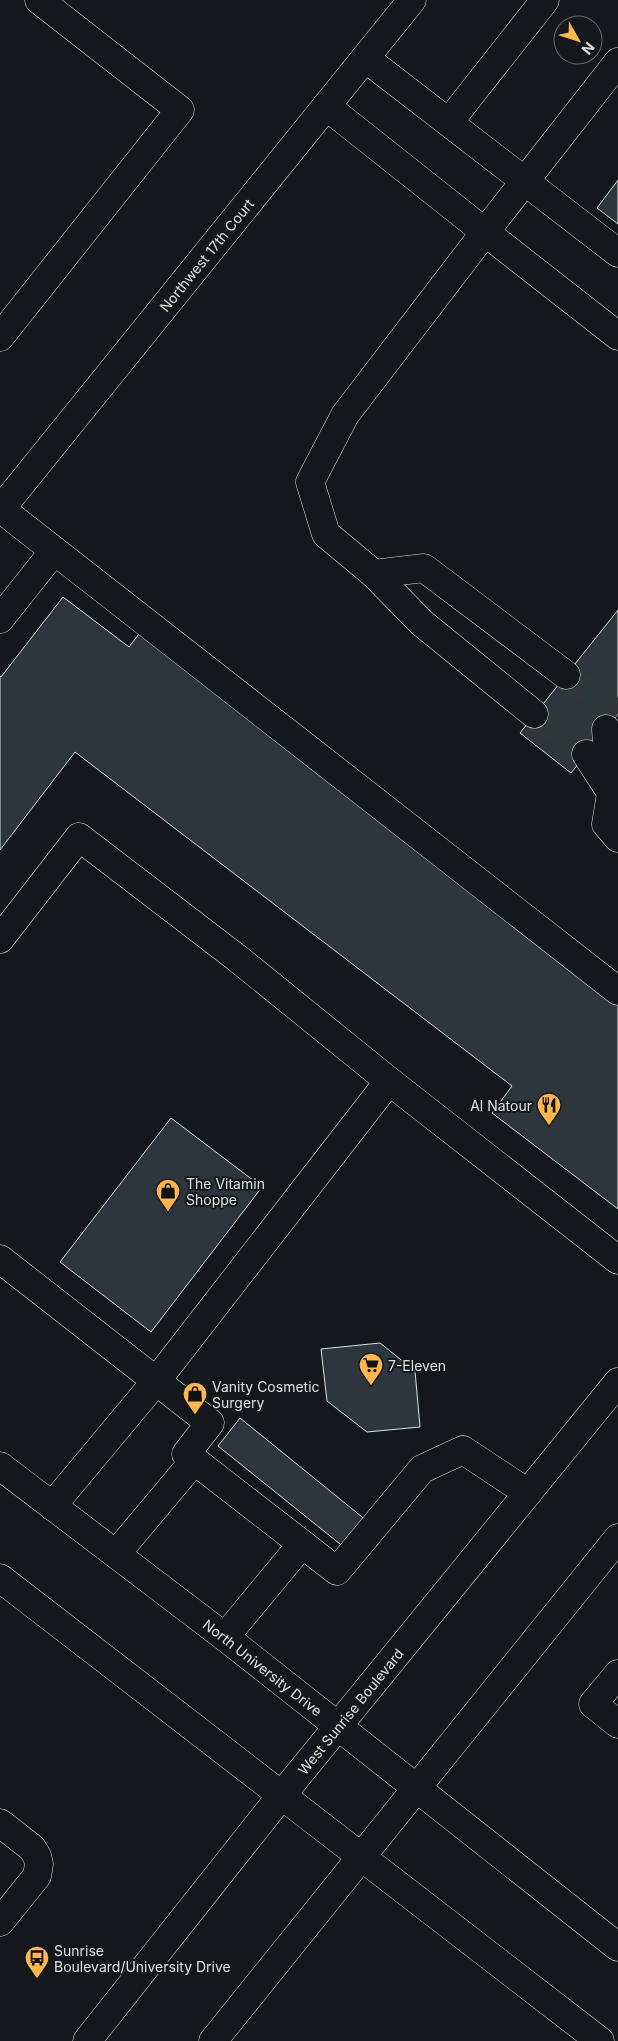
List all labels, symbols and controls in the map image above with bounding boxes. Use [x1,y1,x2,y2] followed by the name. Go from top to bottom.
[553,15,603,65] north arrow
[579,39,598,58] text: N
[155,195,257,315] street label: Northwest 17th Court
[536,1092,562,1126] restaurant icon: Al Natour
[470,1097,532,1114] place label: Al Natour
[186,1175,265,1208] place label: The Vitamin Shoppe
[155,1178,181,1212] shop icon: The Vitamin Shoppe
[358,1352,384,1386] supermarket icon: 7-Eleven
[388,1357,446,1374] place label: 7-Eleven
[212,1378,320,1411] place label: Vanity Cosmetic Surgery
[182,1381,208,1415] shop icon: Vanity Cosmetic Surgery
[200,1615,326,1719] street label: North University Drive
[294,1645,406,1778] street label: West Sunrise Boulevard
[54,1942,231,1975] place label: Sunrise Boulevard/University Drive
[24,1945,50,1979] bus stop icon: Sunrise Boulevard/University Drive

